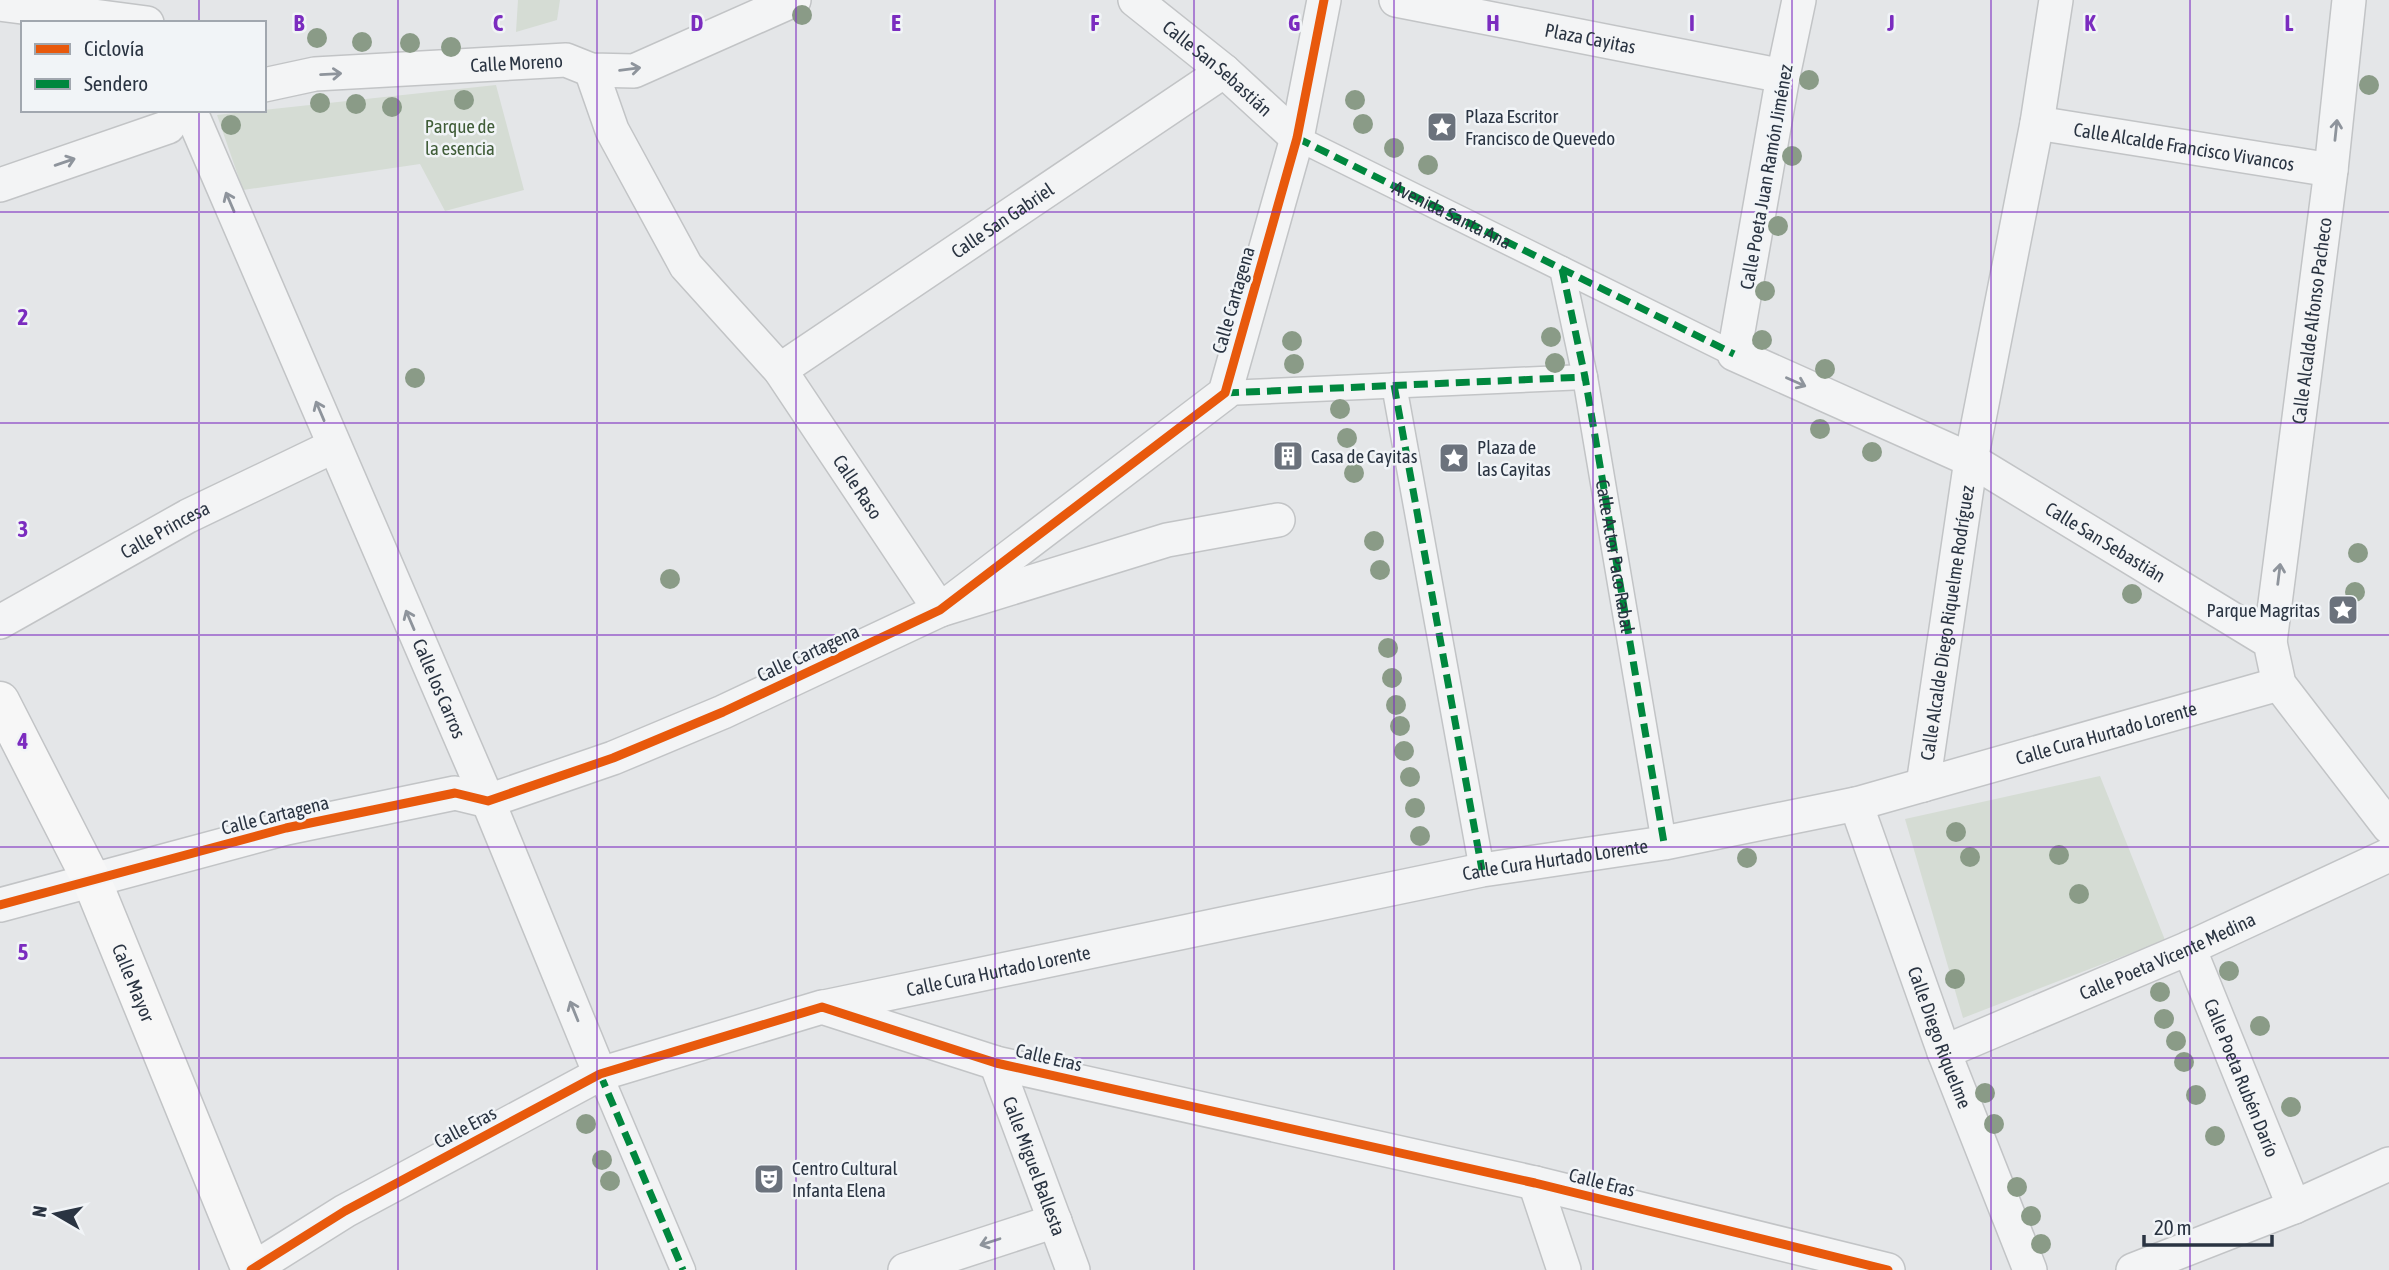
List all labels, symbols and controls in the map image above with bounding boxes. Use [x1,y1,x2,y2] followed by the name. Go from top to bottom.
[294,10,305,36] text: B
[493,10,504,36] text: C
[691,10,704,36] text: D
[891,10,901,36] text: E
[1090,10,1100,36] text: F
[1288,10,1300,36] text: G
[1486,10,1500,36] text: H
[1689,10,1695,36] text: I
[1886,10,1895,36] text: J
[2084,10,2096,36] text: K
[2285,10,2294,36] text: L
[1158,16,1277,121] street label: Calle San Sebastián
[1543,18,1638,58] street label: Plaza Cayitas
[21,21,266,112] legend
[84,36,144,60] text: Ciclovía
[470,49,563,76] street label: Calle Moreno
[618,63,641,76] one-way arrow
[1735,63,1797,291] street label: Calle Poeta Juan Ramón Jiménez
[320,67,343,80] one-way arrow
[84,71,148,95] text: Sendero
[1465,105,1615,149] place label: Plaza Escritor Francisco de Quevedo
[1425,110,1459,144] place icon: Plaza Escritor Francisco de Quevedo
[425,115,495,159] park label: Parque de la esencia
[2072,118,2296,175] street label: Calle Alcalde Francisco Vivancos
[2329,119,2342,142] one-way arrow
[53,155,75,167] one-way arrow
[1389,176,1515,253] street label: Avenida Santa Ana
[947,178,1058,263] street label: Calle San Gabriel
[223,192,236,214] one-way arrow
[2287,216,2336,425] street label: Calle Alcalde Alfonso Pacheco
[1207,244,1259,356] street label: Calle Cartagena
[18,304,28,330] text: 2
[1785,376,1806,389] one-way arrow
[312,401,325,423] one-way arrow
[1477,436,1551,480] place label: Plaza de las Cayitas
[1271,439,1305,473] building icon: Casa de Cayitas
[1437,441,1471,475] place icon: Plaza de las Cayitas
[1311,445,1418,467] place label: Casa de Cayitas
[829,451,887,523] street label: Calle Raso
[1592,478,1639,634] street label: Calle Actor Paco Rabal
[1916,484,1978,762] street label: Calle Alcalde Diego Riquelme Rodríguez
[116,496,213,563] street label: Calle Princesa
[2042,497,2169,587] street label: Calle San Sebastián
[18,516,28,542] text: 3
[2273,563,2286,586] one-way arrow
[2326,593,2360,627] place icon: Parque Magritas
[2206,599,2320,621] place label: Parque Magritas
[403,610,416,631] one-way arrow
[753,620,863,686] street label: Calle Cartagena
[408,635,471,742] street label: Calle los Carros
[2013,697,2199,769] street label: Calle Cura Hurtado Lorente
[17,728,29,754] text: 4
[219,791,331,839] street label: Calle Cartagena
[1460,835,1649,885] street label: Calle Cura Hurtado Lorente
[2076,908,2259,1004] street label: Calle Poeta Vicente Medina
[18,939,29,965] text: 5
[108,940,159,1025] street label: Calle Mayor
[904,941,1092,1001] street label: Calle Cura Hurtado Lorente
[1904,964,1976,1112] street label: Calle Diego Riquelme
[2200,995,2284,1160] street label: Calle Poeta Rubén Darío
[567,1000,580,1022] one-way arrow
[1014,1039,1085,1075] street label: Calle Eras
[998,1093,1070,1239] street label: Calle Miguel Ballesta
[430,1101,500,1153] street label: Calle Eras
[792,1157,898,1201] place label: Centro Cultural Infanta Elena
[752,1162,786,1196] theatre icon: Centro Cultural Infanta Elena
[1567,1163,1638,1201] street label: Calle Eras
[21,1179,91,1249] north arrow
[27,1204,51,1219] text: N
[2144,1204,2272,1248] scale bar
[2154,1215,2192,1239] text: 20 m
[980,1237,1002,1249] one-way arrow

